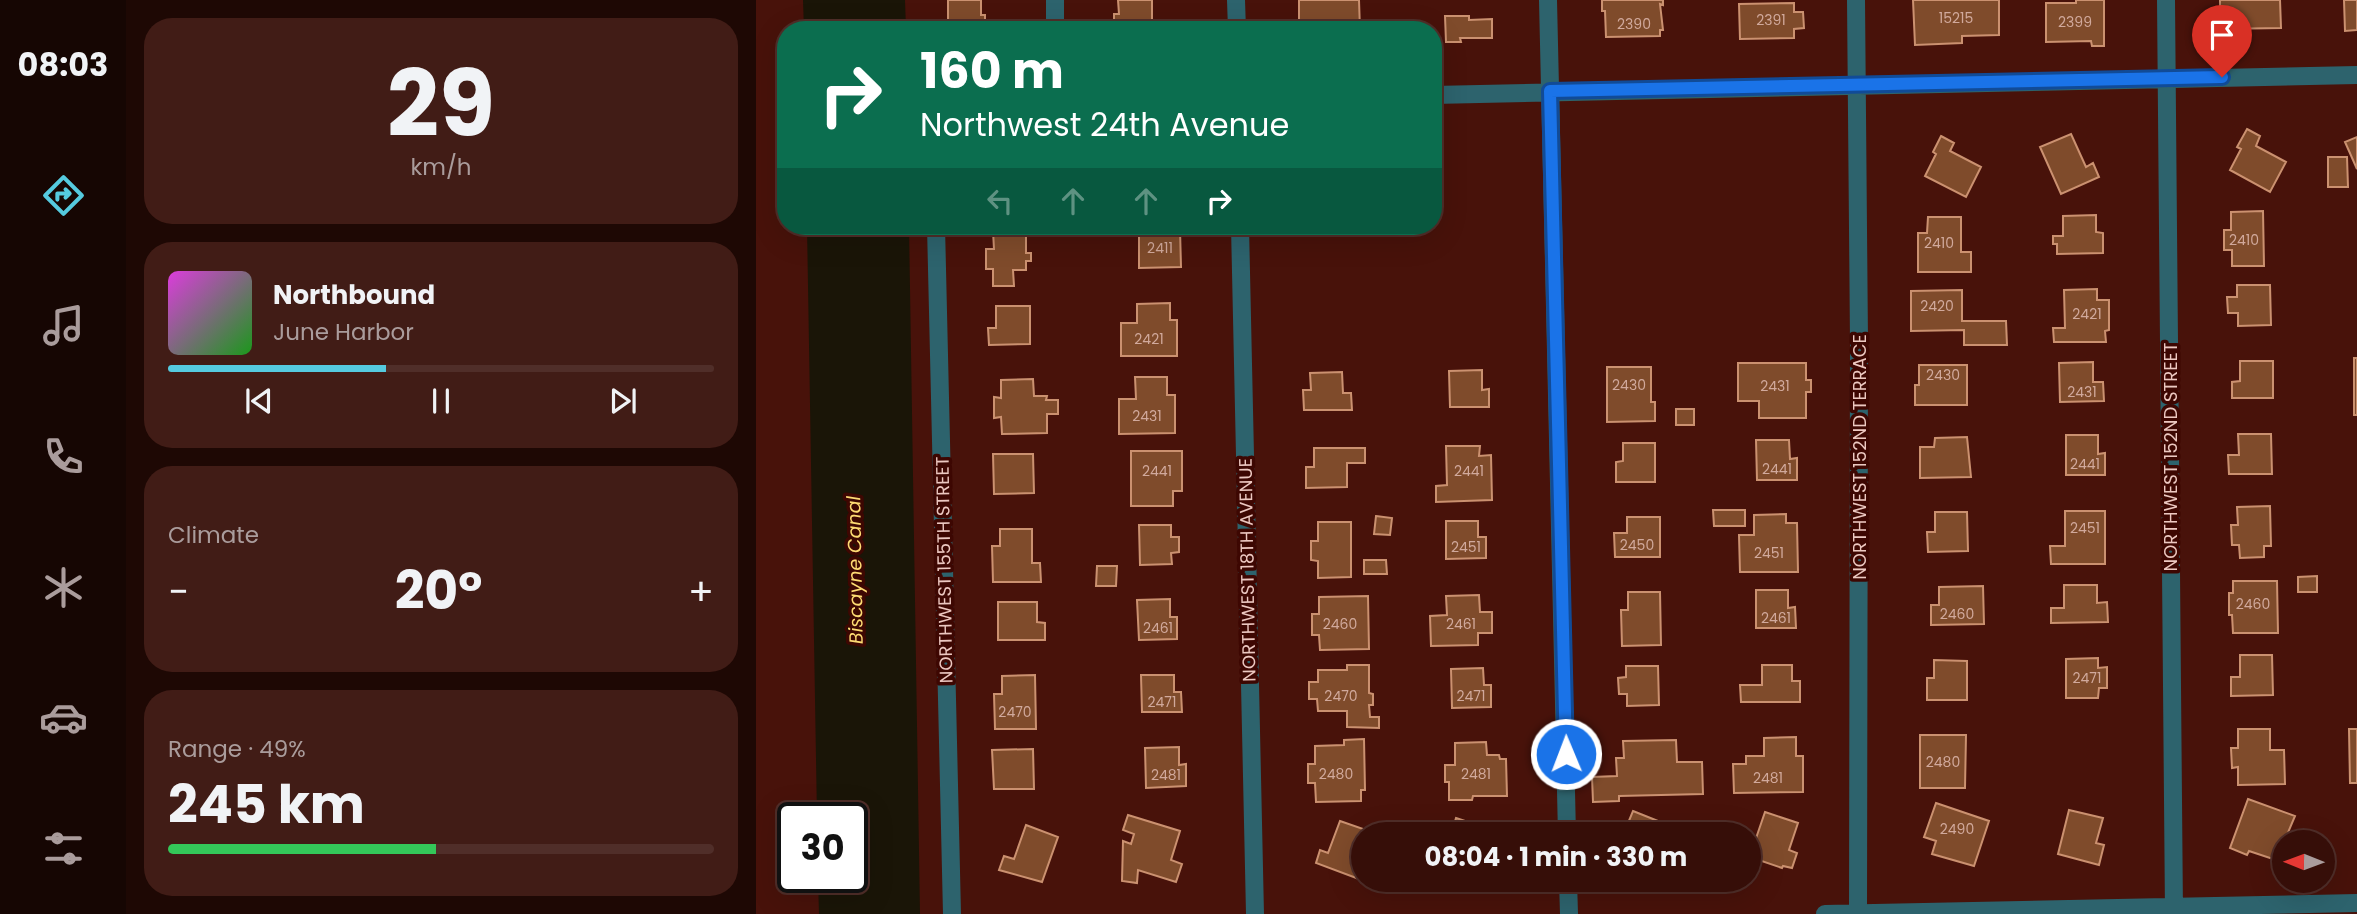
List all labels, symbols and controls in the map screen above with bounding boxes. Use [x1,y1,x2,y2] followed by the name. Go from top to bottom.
[2192,5,2252,77] pin
[1939,8,1973,28] house number: 15215
[1756,10,1786,30] house number: 2391
[2058,12,2092,32] house number: 2399
[1617,14,1651,34] house number: 2390
[2203,16,2241,54] icon: arrive
[920,37,1064,105] text: 160 m
[387,40,495,168] text: 29
[18,42,108,87] text: 08:03
[805,49,896,140] icon: right
[920,102,1289,147] text: Northwest 24th Avenue
[410,151,472,183] text: km/h
[39,171,88,220] icon: directions
[981,182,1019,220] icon: left
[1054,182,1092,220] icon: ahead
[1127,182,1165,220] icon: ahead
[1200,182,1238,220] icon: right
[2229,230,2259,250] house number: 2410
[1924,233,1954,253] house number: 2410
[1147,238,1173,258] house number: 2411
[273,277,435,313] text: Northbound
[1920,296,1954,316] house number: 2420
[39,301,88,350] icon: music
[2072,304,2102,324] house number: 2421
[273,316,414,348] text: June Harbor
[1134,329,1164,349] house number: 2421
[1847,334,1872,580] street label: NORTHWEST 152ND TERRACE
[2158,342,2183,571] street label: NORTHWEST 152ND STREET
[1926,365,1960,385] house number: 2430
[1612,375,1646,395] house number: 2430
[1760,376,1790,396] house number: 2431
[240,382,278,420] icon: previous
[422,382,460,420] icon: pause
[604,382,642,420] icon: next
[2067,382,2097,402] house number: 2431
[1132,406,1162,426] house number: 2431
[39,432,88,481] icon: phone
[2070,454,2100,474] house number: 2441
[930,456,958,684] street label: NORTHWEST 155TH STREET
[1233,458,1261,682] street label: NORTHWEST 18TH AVENUE
[1762,459,1792,479] house number: 2441
[1142,461,1172,481] house number: 2441
[1454,461,1484,481] house number: 2441
[840,495,870,644] water label: Biscayne Canal
[2070,518,2100,538] house number: 2451
[168,519,259,551] text: Climate
[1620,535,1654,555] house number: 2450
[1451,537,1481,557] house number: 2451
[1754,543,1784,563] house number: 2451
[395,554,482,627] text: 20°
[39,563,88,612] icon: climate
[168,565,189,618] text: −
[688,565,714,618] text: +
[2236,594,2270,614] house number: 2460
[1940,604,1974,624] house number: 2460
[1761,608,1791,628] house number: 2461
[1323,614,1357,634] house number: 2460
[1446,614,1476,634] house number: 2461
[1143,618,1173,638] house number: 2461
[2073,668,2101,688] house number: 2471
[1324,686,1358,706] house number: 2470
[1457,686,1485,706] house number: 2471
[1148,692,1176,712] house number: 2471
[39,693,88,742] icon: car
[998,702,1032,722] house number: 2470
[1529,717,1603,791] position arrow
[168,733,306,765] text: Range · 49%
[1926,752,1960,772] house number: 2480
[1319,764,1353,784] house number: 2480
[1461,764,1491,784] house number: 2481
[1151,765,1181,785] house number: 2481
[168,768,365,841] text: 245 km
[1753,768,1783,788] house number: 2481
[777,802,868,893] speed limit sign: 30
[1940,819,1974,839] house number: 2490
[39,824,88,873] icon: filters
[2272,830,2334,892] north arrow
[2272,830,2335,893] map controls
[1425,839,1687,875] text: 08:04 · 1 min · 330 m

